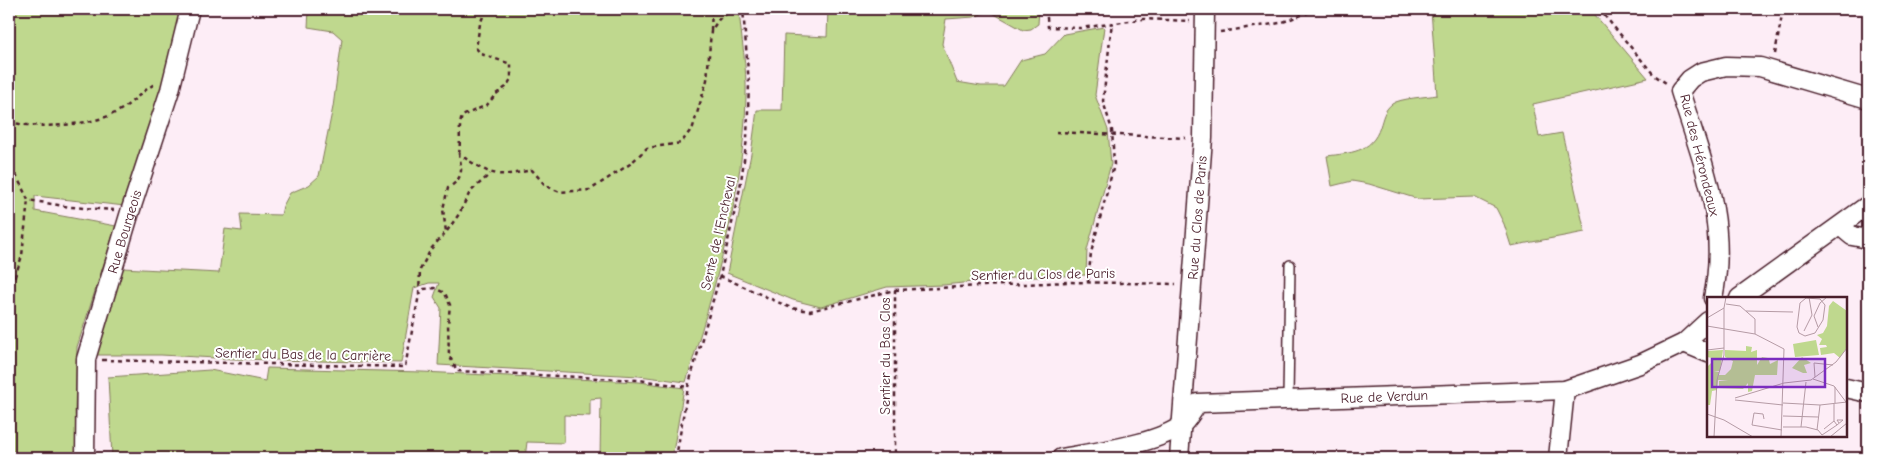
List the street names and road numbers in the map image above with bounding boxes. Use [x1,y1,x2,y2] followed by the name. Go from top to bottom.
[1676,92,1723,218] street label: Rue des Hérondeaux
[1184,155,1211,280] street label: Rue du Clos de Paris
[697,175,740,292] street label: Sente de l'Encheval
[104,188,146,276] street label: Rue Bourgeois
[971,265,1115,284] street label: Sentier du Clos de Paris
[877,297,894,415] street label: Sentier du Bas Clos
[215,344,391,365] street label: Sentier du Bas de la Carrière
[1340,387,1428,407] street label: Rue de Verdun

